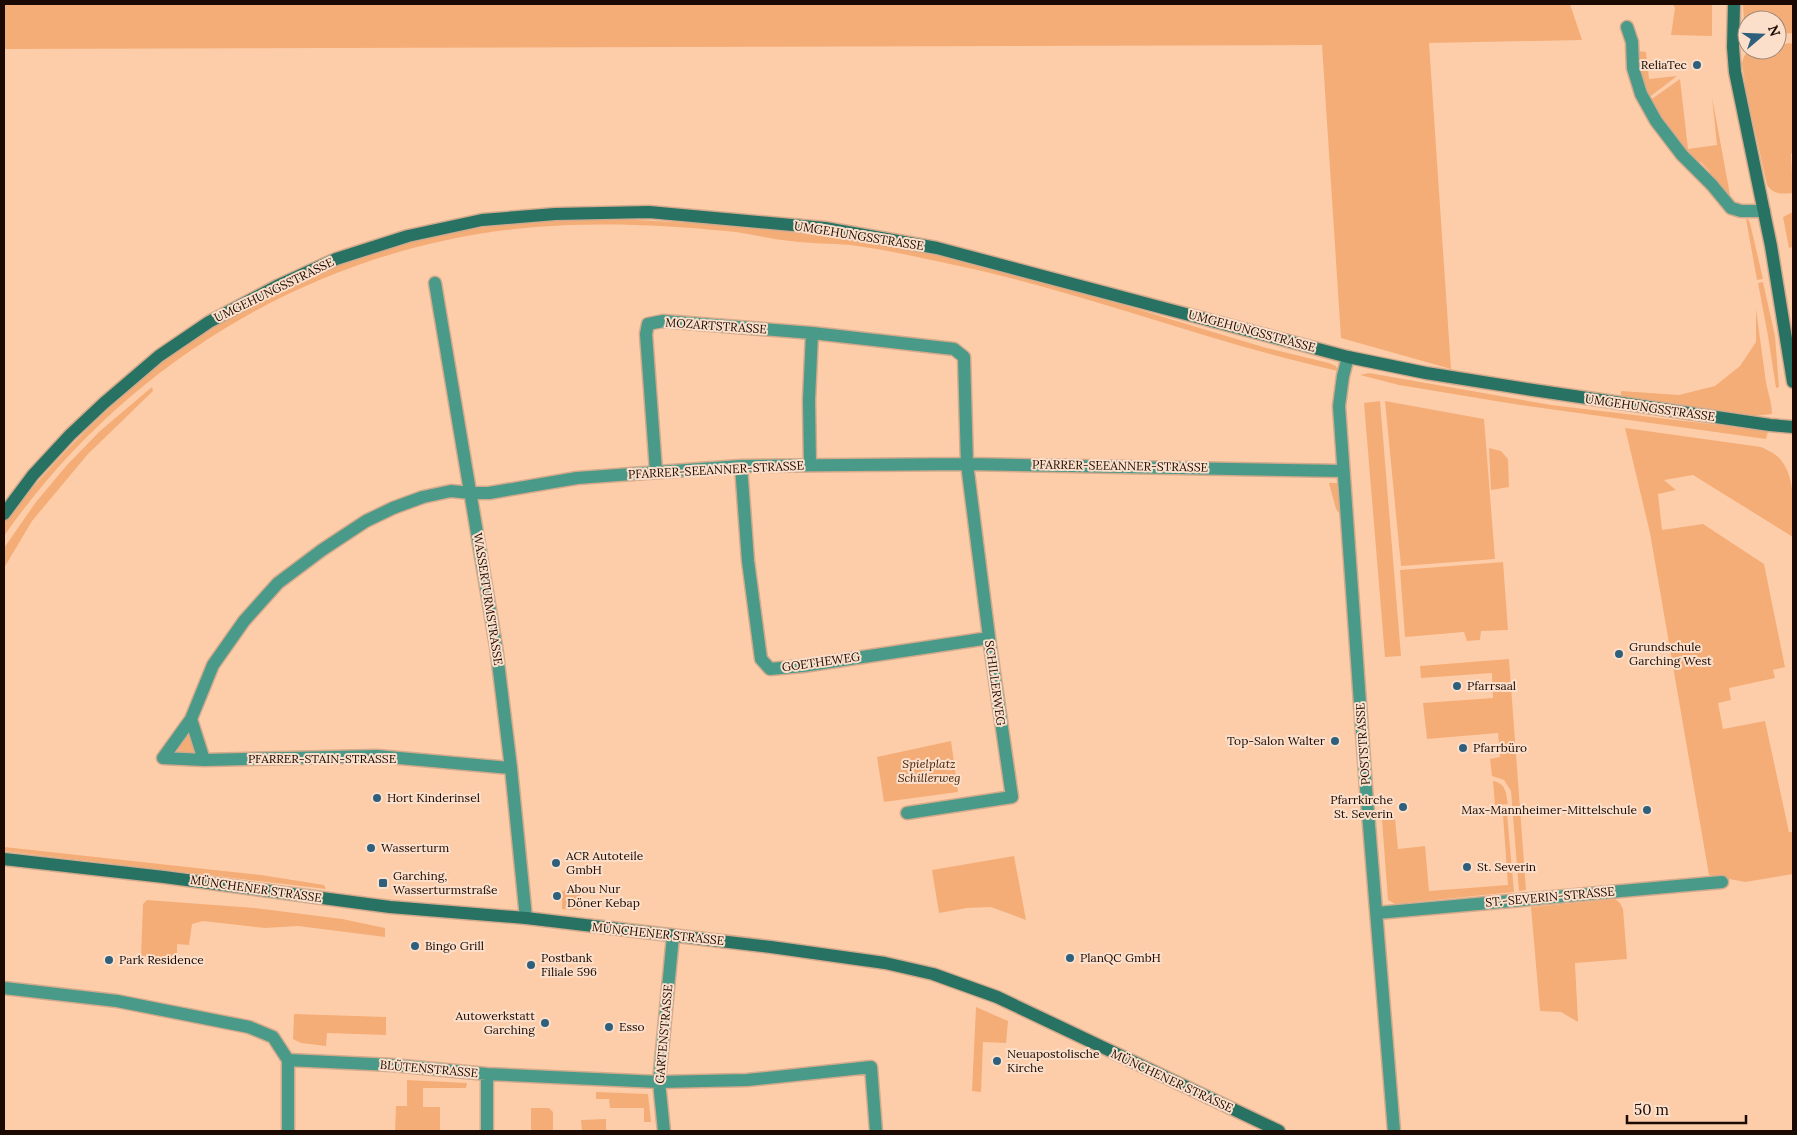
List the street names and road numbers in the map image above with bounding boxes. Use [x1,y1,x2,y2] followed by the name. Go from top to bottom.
[793,218,925,253] street label: UMGEHUNGSSTRASSE
[212,254,336,325] street label: UMGEHUNGSSTRASSE
[1187,306,1317,355] street label: UMGEHUNGSSTRASSE
[665,314,767,337] street label: MOZARTSTRASSE
[1584,391,1716,424] street label: UMGEHUNGSSTRASSE
[1032,456,1208,475] street label: PFARRER-SEEANNER-STRASSE
[628,457,804,482] street label: PFARRER-SEEANNER-STRASSE
[471,532,506,666] street label: WASSERTURMSTRASSE
[982,639,1009,726] street label: SCHILLERWEG
[781,649,861,674] street label: GOETHEWEG
[1352,702,1373,786] street label: POSTSTRASSE
[248,751,396,766] street label: PFARRER-STAIN-STRASSE
[189,872,323,905] street label: MÜNCHENER STRASSE
[1485,883,1615,910] street label: ST.-SEVERIN-STRASSE
[591,919,725,948] street label: MÜNCHENER STRASSE
[652,984,675,1084] street label: GARTENSTRASSE
[1109,1046,1236,1115] street label: MÜNCHENER STRASSE
[379,1057,479,1080] street label: BLÜTENSTRASSE

